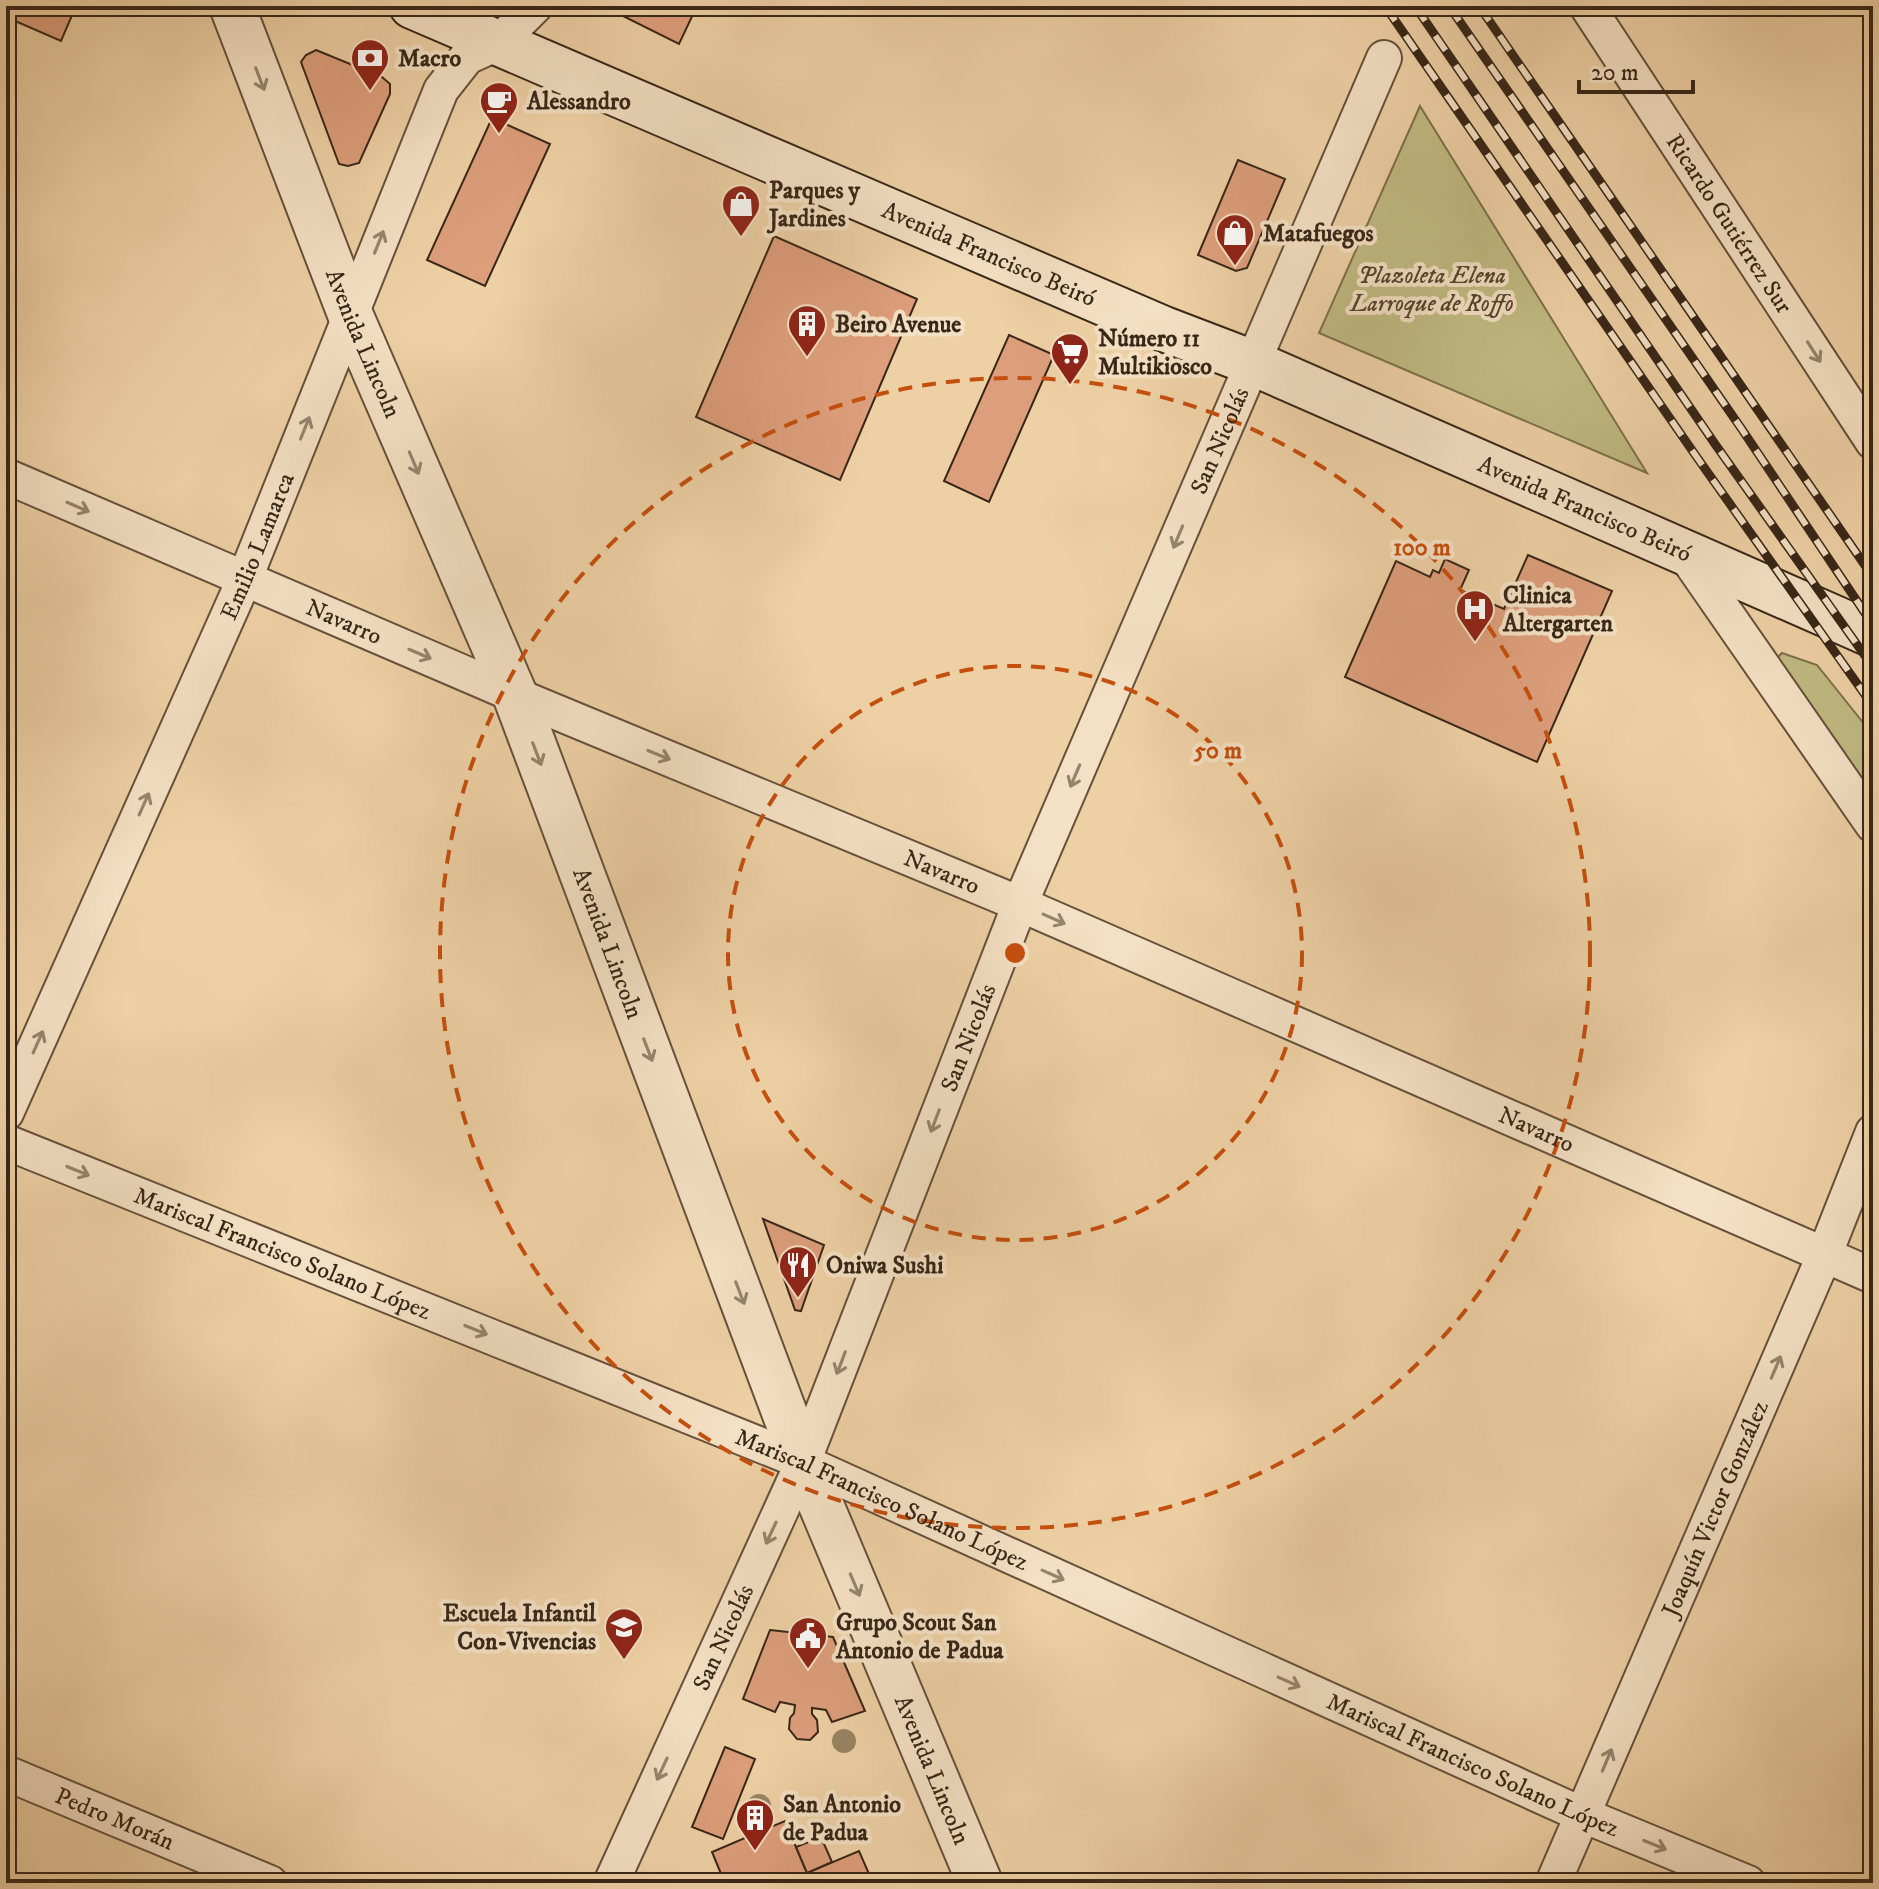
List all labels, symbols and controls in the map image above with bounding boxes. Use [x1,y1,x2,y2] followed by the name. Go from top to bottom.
[349,37,391,92] bank icon: Macro
[398,44,461,74] place label: Macro
[1579,44,1693,94] scale bar
[1591,58,1639,88] text: 20 m
[254,66,268,91] one-way arrow
[478,80,520,135] cafe icon: Alessandro
[526,87,631,117] place label: Alessandro
[1659,128,1799,320] street label: Ricardo Gutiérrez Sur
[766,176,861,234] place label: Parques y Jardines
[720,183,762,238] shop icon: Parques y Jardines
[877,196,1100,314] street label: Avenida Francisco Beiró
[1214,212,1256,267] shop icon: Matafuegos
[1263,219,1374,249] place label: Matafuegos
[373,230,388,255] one-way arrow
[1348,261,1514,319] park label: Plazoleta Elena Larroque de Roffo
[318,265,407,423] street label: Avenida Lincoln
[786,303,828,358] building icon: Beiro Avenue
[835,310,961,340] place label: Beiro Avenue
[1098,324,1212,382] place label: Número 11 Multikiosco
[1049,331,1091,386] supermarket icon: Número 11 Multikiosco
[1806,340,1822,363] one-way arrow
[1184,383,1256,499] street label: San Nicolás
[299,416,313,441] one-way arrow
[408,450,423,474] one-way arrow
[1473,450,1696,569] street label: Avenida Francisco Beiró
[214,468,302,625] street label: Emilio Lamarca
[65,501,90,515] one-way arrow
[1169,525,1184,549] one-way arrow
[1393,533,1451,563] text: 100 m
[1502,581,1613,639] place label: Clinica Altergarten
[1454,588,1496,643] hospital icon: Clinica Altergarten
[301,593,386,652] street label: Navarro
[407,647,431,662] one-way arrow
[1193,736,1242,766] text: 50 m
[531,741,545,766] one-way arrow
[646,748,671,763] one-way arrow
[1066,763,1081,788] one-way arrow
[137,793,152,817] one-way arrow
[899,843,984,902] street label: Navarro
[565,864,649,1024] street label: Avenida Lincoln
[1042,912,1066,927] one-way arrow
[1001,939,1029,967] centre of rings
[934,980,1003,1096] street label: San Nicolás
[31,1030,46,1054] one-way arrow
[642,1037,656,1062] one-way arrow
[1494,1100,1578,1160] street label: Navarro
[927,1108,942,1133] one-way arrow
[65,1165,90,1179] one-way arrow
[129,1181,436,1327] street label: Mariscal Francisco Solano López
[777,1244,819,1299] restaurant icon: Oniwa Sushi
[826,1251,943,1281] place label: Oniwa Sushi
[733,1280,748,1305] one-way arrow
[463,1324,488,1339] one-way arrow
[833,1350,847,1375] one-way arrow
[1769,1355,1784,1380] one-way arrow
[1655,1396,1776,1623] street label: Joaquín Victor González
[731,1422,1033,1578] street label: Mariscal Francisco Solano López
[762,1520,777,1545] one-way arrow
[1040,1568,1064,1583] one-way arrow
[849,1573,863,1597] one-way arrow
[687,1580,761,1695] street label: San Nicolás
[443,1599,597,1657] place label: Escuela Infantil Con-Vivencias
[603,1606,645,1661] school or university icon: Escuela Infantil Con-Vivencias
[835,1608,1004,1666] place label: Grupo Scout San Antonio de Padua
[787,1615,829,1670] public building icon: Grupo Scout San Antonio de Padua
[1277,1676,1301,1691] one-way arrow
[1322,1687,1624,1844] street label: Mariscal Francisco Solano López
[887,1691,976,1849] street label: Avenida Lincoln
[1600,1748,1615,1773] one-way arrow
[654,1757,669,1781] one-way arrow
[51,1781,179,1858] street label: Pedro Morán
[783,1790,901,1848] place label: San Antonio de Padua
[734,1797,776,1852] building icon: San Antonio de Padua
[1642,1839,1667,1853] one-way arrow

